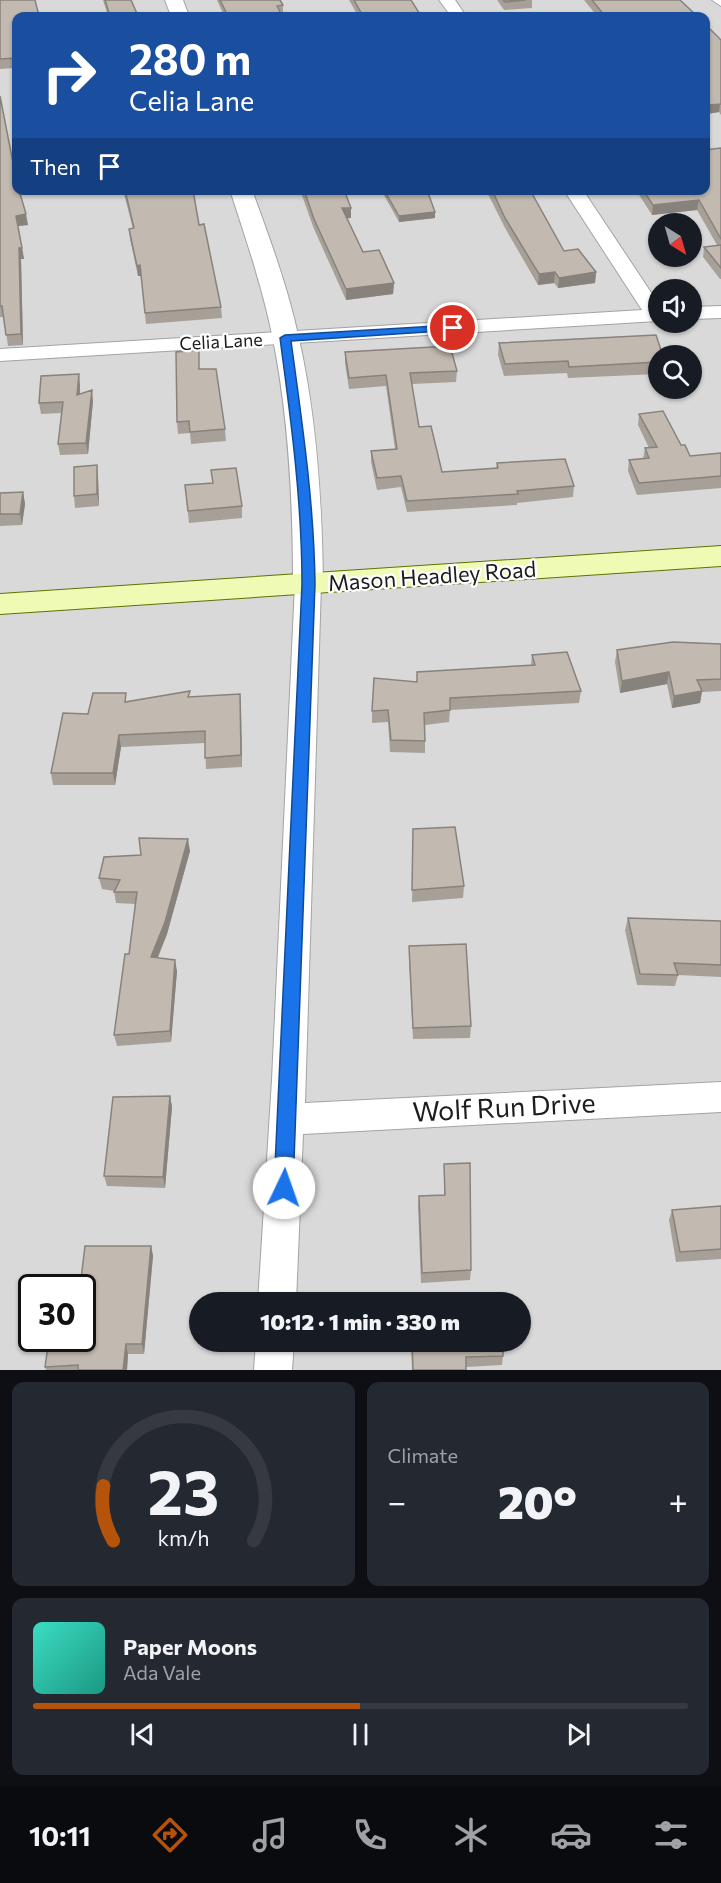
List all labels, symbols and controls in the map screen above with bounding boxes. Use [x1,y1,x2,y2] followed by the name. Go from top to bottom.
[129,32,251,84] text: 280 m
[30,36,108,114] icon: right
[129,84,254,117] text: Celia Lane
[93,150,126,183] icon: arrive
[30,153,81,180] text: Then
[648,213,702,267] north arrow
[648,213,702,399] map controls
[648,279,702,333] button: sound
[427,302,478,353] pin
[436,311,469,344] icon: arrive
[179,328,263,354] street label: Celia Lane
[648,345,702,399] button: search
[327,555,537,596] street label: Mason Headley Road
[411,1085,596,1128] street label: Wolf Run Drive
[252,1156,316,1220] position arrow
[18,1274,96,1352] speed limit sign: 30
[260,1308,460,1335] text: 10:12 · 1 min · 330 m
[388,1443,458,1467] text: Climate
[147,1452,219,1528] text: 23
[498,1473,577,1528] text: 20°
[388,1480,406,1521] text: −
[669,1480,688,1521] text: +
[157,1524,209,1550] text: km/h
[123,1633,257,1660] text: Paper Moons
[123,1660,201,1684] text: Ada Vale
[126,1718,159,1751] icon: previous
[344,1718,377,1751] icon: pause
[562,1718,595,1751] icon: next
[149,1814,191,1856] icon: directions
[249,1814,291,1856] icon: music
[349,1814,391,1856] icon: phone
[450,1814,492,1856] icon: climate
[550,1814,592,1856] icon: car
[650,1814,692,1856] icon: filters
[29,1819,91,1852] text: 10:11

